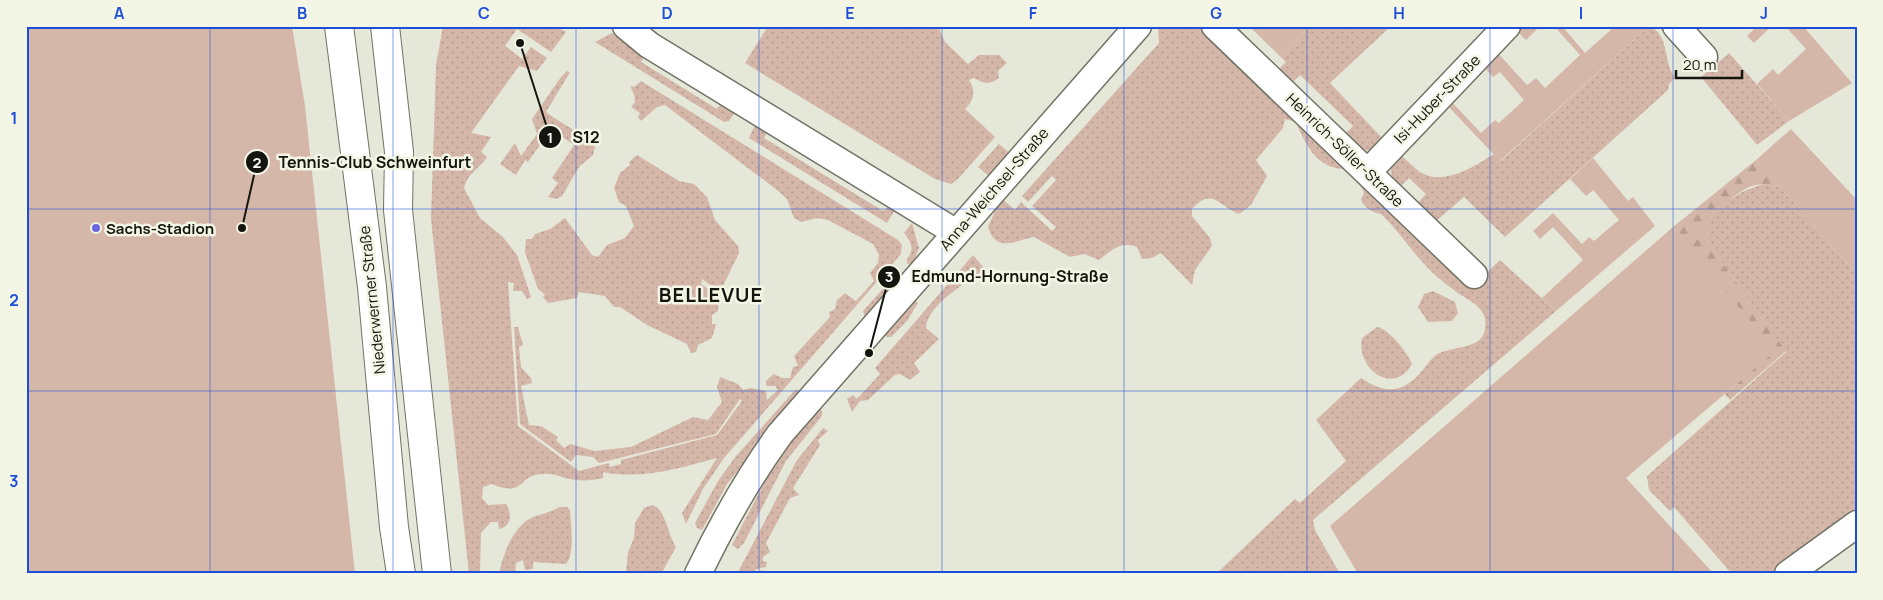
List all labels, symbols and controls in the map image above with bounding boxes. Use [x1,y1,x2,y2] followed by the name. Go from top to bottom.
[114,2,125,24] text: A
[297,2,307,24] text: B
[478,2,490,24] text: C
[661,2,673,24] text: D
[845,2,855,24] text: E
[1029,2,1038,24] text: F
[1210,2,1222,24] text: G
[1393,2,1405,24] text: H
[1579,2,1583,24] text: I
[1760,2,1768,24] text: J
[1676,48,1742,80] scale bar
[1389,50,1485,148] street label: Isi-Huber-Straße
[1683,54,1716,75] text: 20 m
[1282,88,1409,212] street label: Heinrich-Söller-Straße
[10,107,18,129] text: 1
[537,122,609,153] callout: S12
[935,123,1054,255] street label: Anna-Weichsel-Straße
[572,126,600,148] text: S12
[547,127,553,148] text: 1
[244,147,482,178] callout: Tennis-Club Schweinfurt
[279,151,471,173] text: Tennis-Club Schweinfurt
[253,152,262,173] text: 2
[106,218,214,239] place label: Sachs-Stadion
[90,222,102,234] marker: Sachs-Stadion
[354,225,390,375] street label: Niederwerrner Straße
[876,261,1119,292] callout: Edmund-Hornung-Straße
[911,265,1109,287] text: Edmund-Hornung-Straße
[885,266,893,287] text: 3
[659,281,763,308] district label: BELLEVUE
[9,289,19,311] text: 2
[9,470,19,492] text: 3

